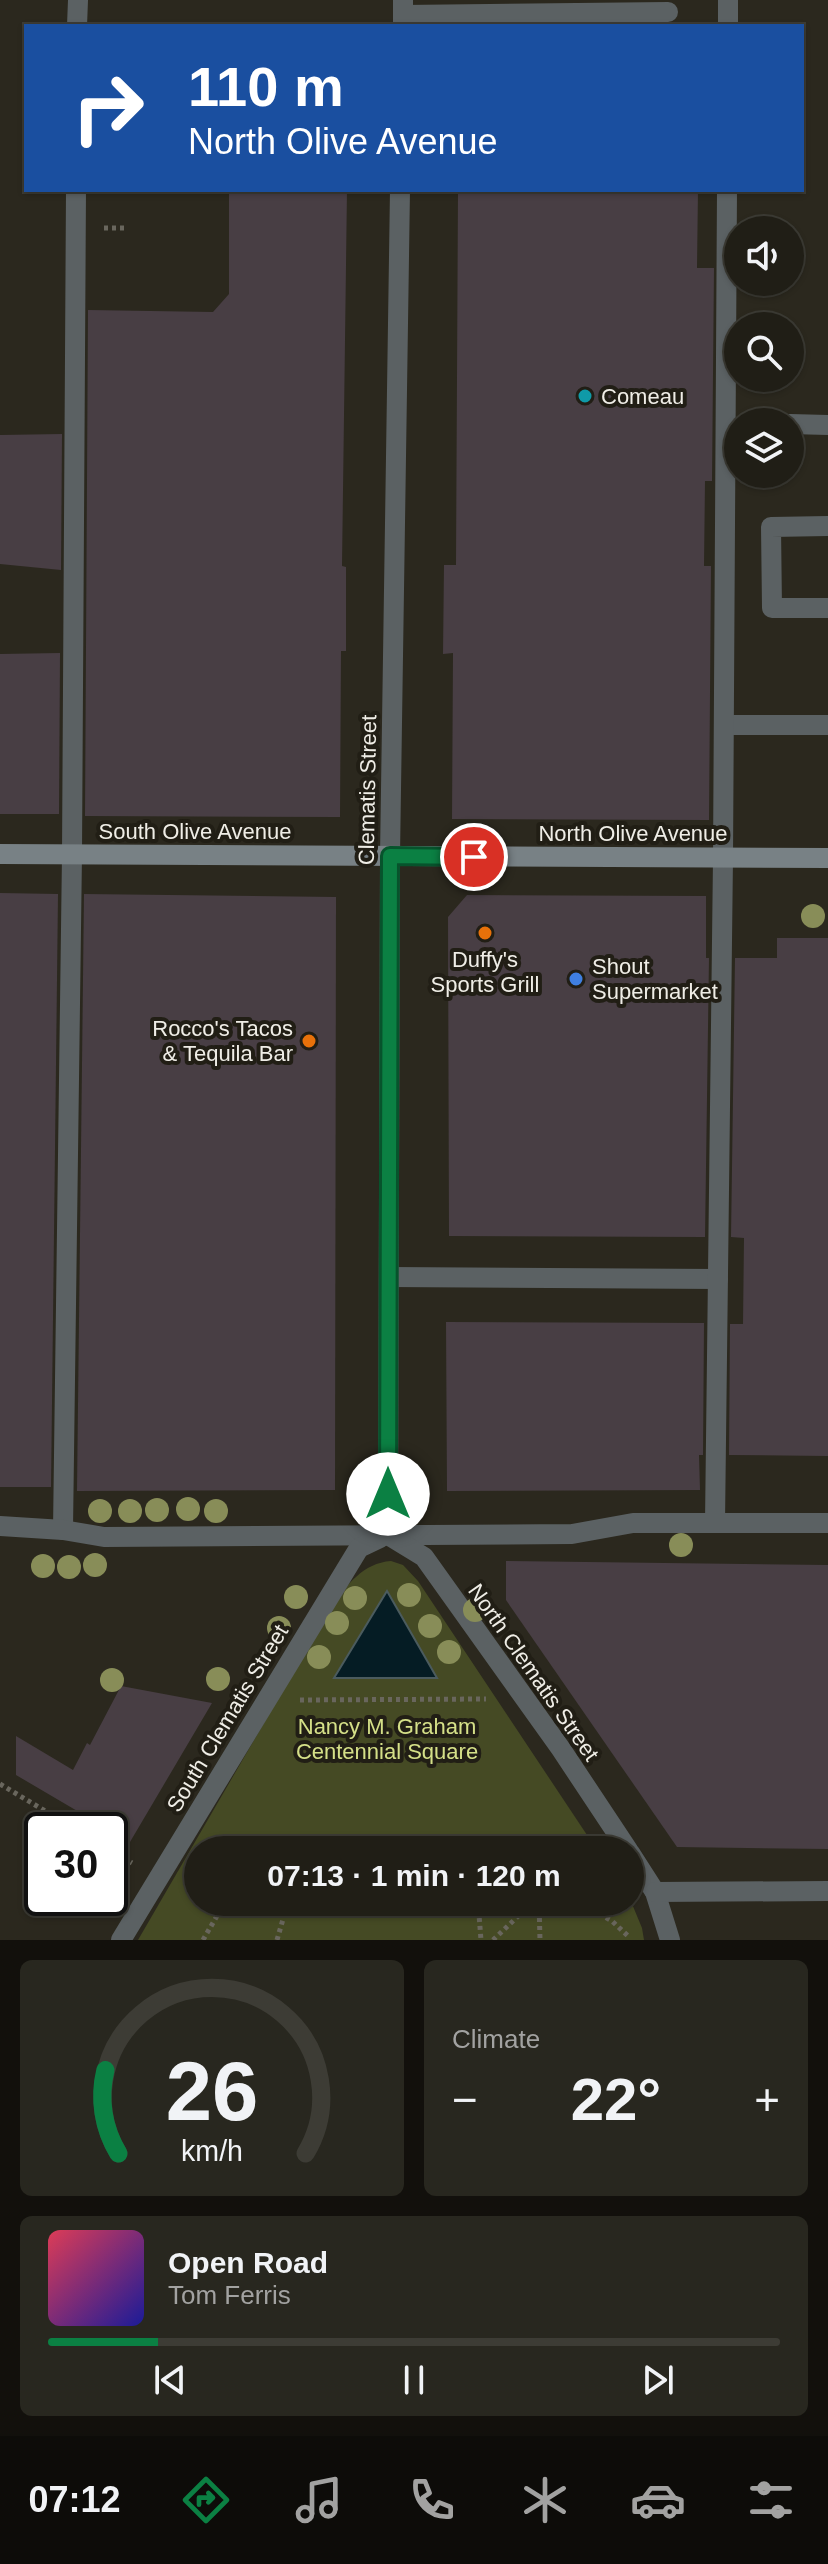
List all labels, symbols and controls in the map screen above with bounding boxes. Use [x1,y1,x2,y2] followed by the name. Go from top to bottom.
[188,55,344,118] text: 110 m
[56,56,160,160] icon: right
[188,121,498,162] text: North Olive Avenue
[724,216,804,488] map controls
[724,216,804,296] button: sound
[724,312,804,392] button: search
[601,384,684,409] place label: Comeau
[576,387,594,405] marker: Comeau
[724,408,804,488] button: layers
[354,715,381,865] street label: Clematis Street
[99,819,291,844] street label: South Olive Avenue
[538,821,728,846] street label: North Olive Avenue
[440,823,508,891] pin
[452,835,496,879] icon: arrive
[476,924,494,942] marker: Duffy's Sports Grill
[431,947,539,997] place label: Duffy's Sports Grill
[592,954,718,1004] place label: Shout Supermarket
[567,970,585,988] marker: Shout Supermarket
[152,1016,293,1066] place label: Rocco's Tacos & Tequila Bar
[300,1032,318,1050] marker: Rocco's Tacos & Tequila Bar
[346,1452,430,1536] position arrow
[463,1579,604,1766] street label: North Clematis Street
[162,1620,293,1816] street label: South Clematis Street
[296,1714,478,1764] park label: Nancy M. Graham Centennial Square
[24,1812,128,1916] speed limit sign: 30
[267,1859,561,1892] text: 07:13 · 1 min · 120 m
[452,2024,540,2054] text: Climate
[166,2045,258,2138] text: 26
[571,2066,661,2133] text: 22°
[452,2075,478,2124] text: −
[754,2075,780,2124] text: +
[181,2135,243,2167] text: km/h
[168,2246,328,2279] text: Open Road
[168,2280,291,2310] text: Tom Ferris
[148,2358,192,2402] icon: previous
[392,2358,436,2402] icon: pause
[636,2358,680,2402] icon: next
[178,2472,234,2528] icon: directions
[291,2472,347,2528] icon: music
[404,2472,460,2528] icon: phone
[517,2472,573,2528] icon: climate
[630,2472,686,2528] icon: car
[743,2472,799,2528] icon: filters
[29,2479,121,2520] text: 07:12

